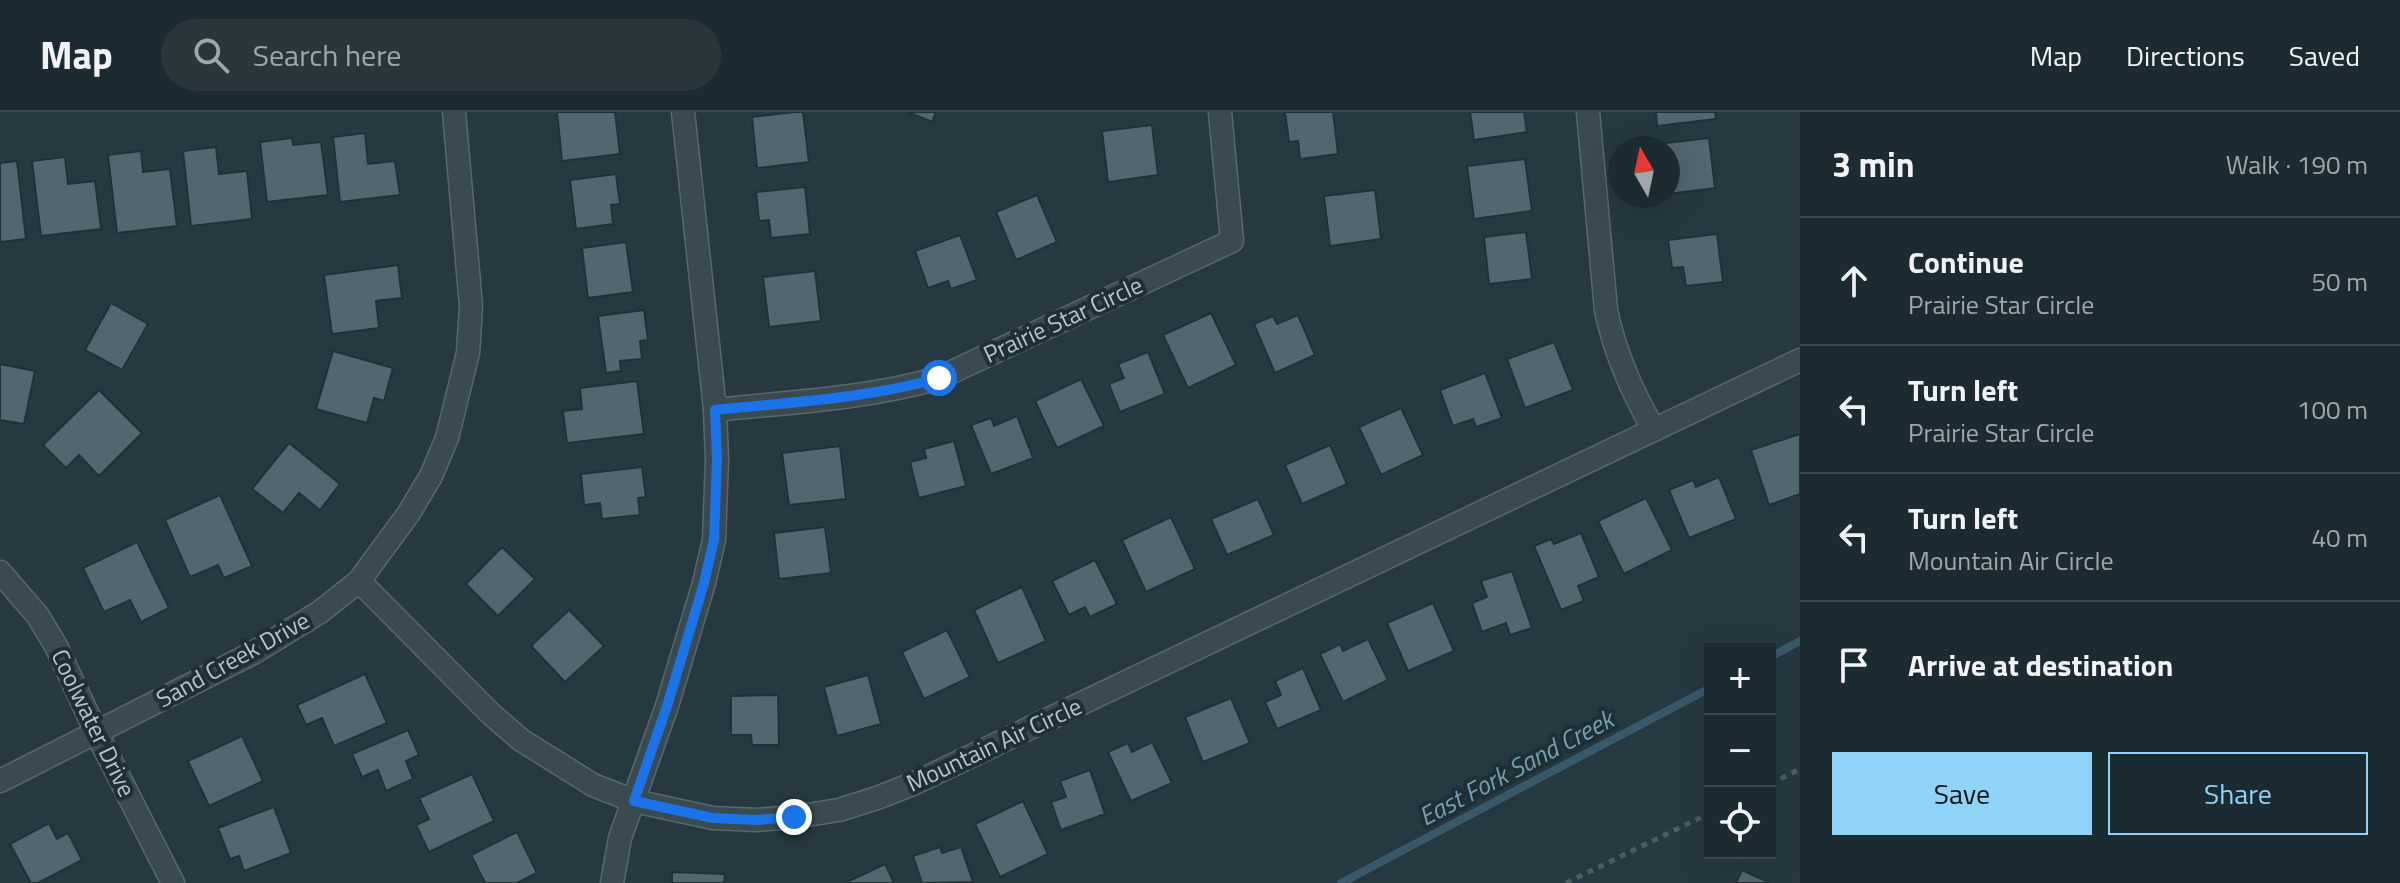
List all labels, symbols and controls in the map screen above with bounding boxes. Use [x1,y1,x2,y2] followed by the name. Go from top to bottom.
[161,19,721,91] search box
[40,26,113,84] text: Map
[253,32,402,78] text: Search here
[189,33,233,77] icon: search
[2030,34,2082,77] text: Map
[2126,34,2245,77] text: Directions
[2289,34,2360,77] text: Saved
[1608,136,1680,208] north arrow
[1832,138,1915,190] text: 3 min
[2226,145,2368,184] text: Walk · 190 m
[1908,239,2024,285] text: Continue
[1832,259,1876,303] icon: ahead
[2311,262,2368,301] text: 50 m
[977,266,1148,372] street label: Prairie Star Circle
[1908,285,2094,324] text: Prairie Star Circle
[921,360,957,396] route start
[1908,367,2018,413] text: Turn left
[1832,387,1876,431] icon: left
[2297,390,2368,429] text: 100 m
[1908,413,2094,452] text: Prairie Star Circle
[1908,495,2018,541] text: Turn left
[1832,515,1876,559] icon: left
[2311,518,2368,557] text: 40 m
[1908,541,2114,580] text: Mountain Air Circle
[149,602,316,716] street label: Sand Creek Drive
[1908,642,2173,688] text: Arrive at destination
[43,643,145,803] street label: Coolwater Drive
[1704,643,1776,859] map controls
[1704,643,1776,715] button: +
[1832,643,1876,687] icon: arrive
[900,688,1087,801] street label: Mountain Air Circle
[1411,698,1623,835] water label: East Fork Sand Creek
[1704,715,1776,787] button: −
[1832,752,2092,835] button: Save
[2108,752,2368,835] button: Share
[1704,787,1776,859] button: locate
[776,799,812,835] route end

